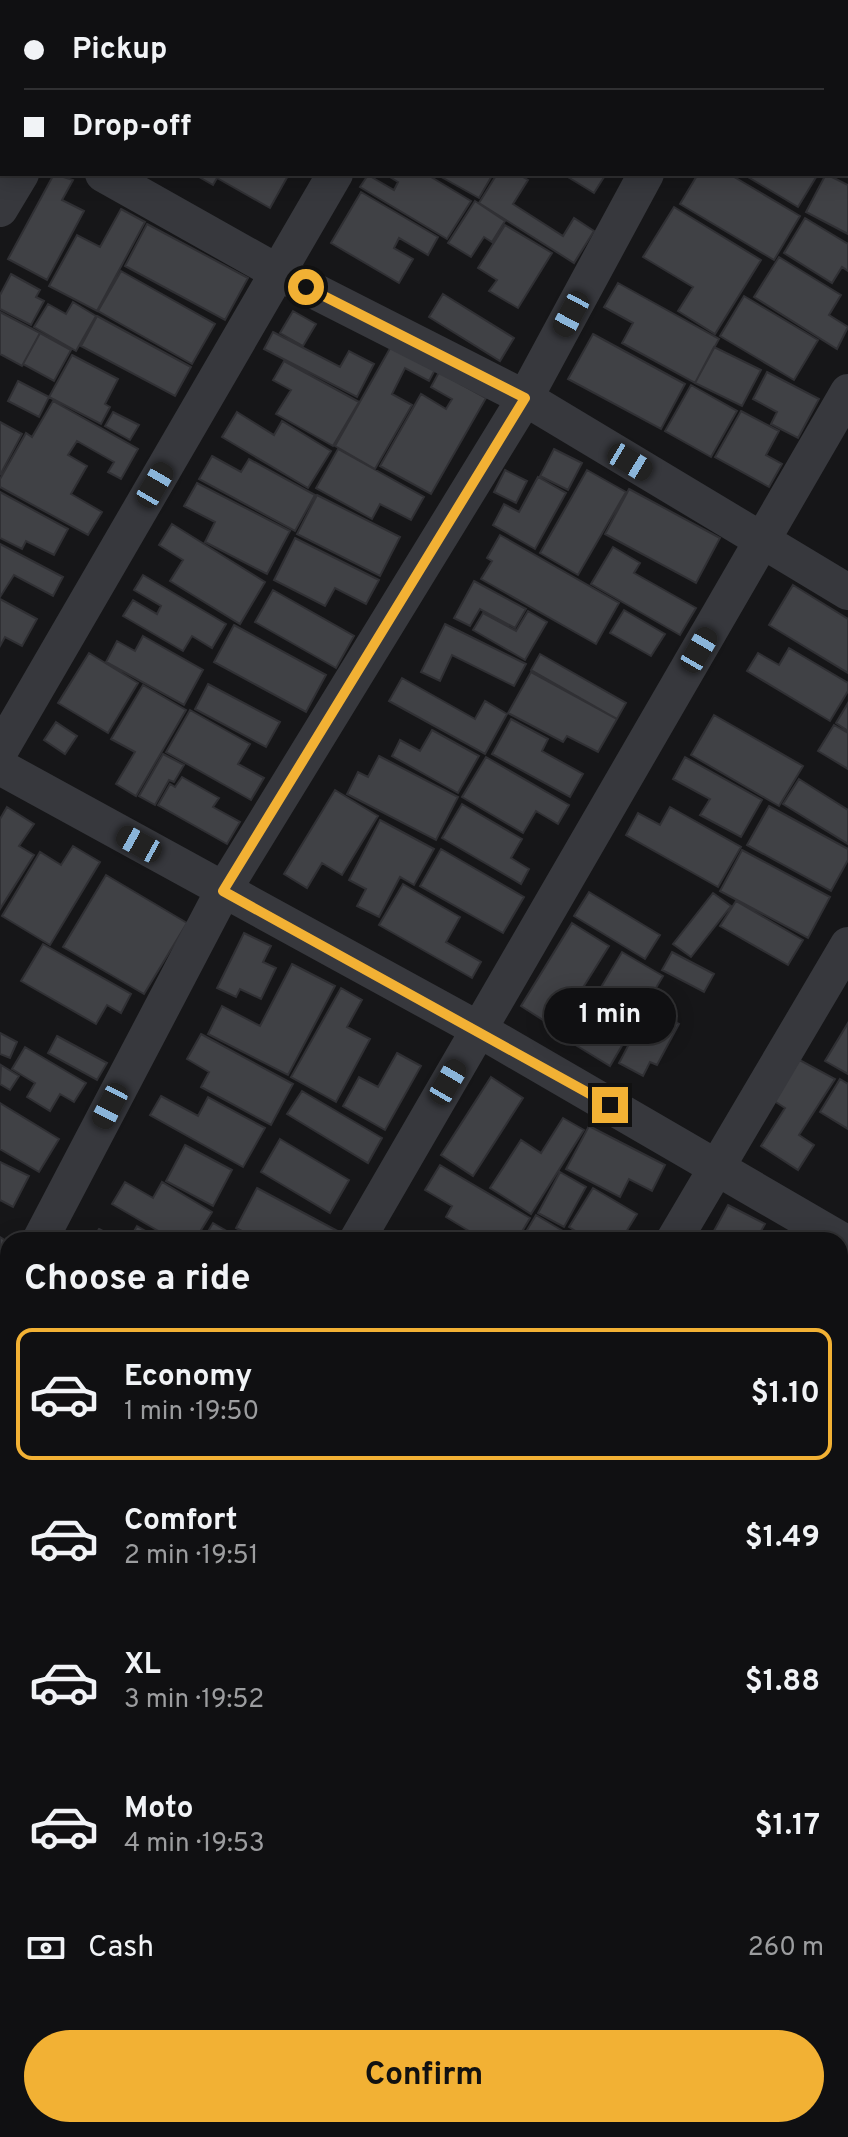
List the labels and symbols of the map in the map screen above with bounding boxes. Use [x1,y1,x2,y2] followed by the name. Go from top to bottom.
[288,269,324,305] route start
[549,287,593,341] car
[603,439,657,485] car
[133,458,177,512] car
[677,623,721,677] car
[112,822,166,866] car
[544,989,676,1045] callout: 1 min
[426,1055,470,1109] car
[88,1079,132,1133] car
[592,1087,628,1123] route end

